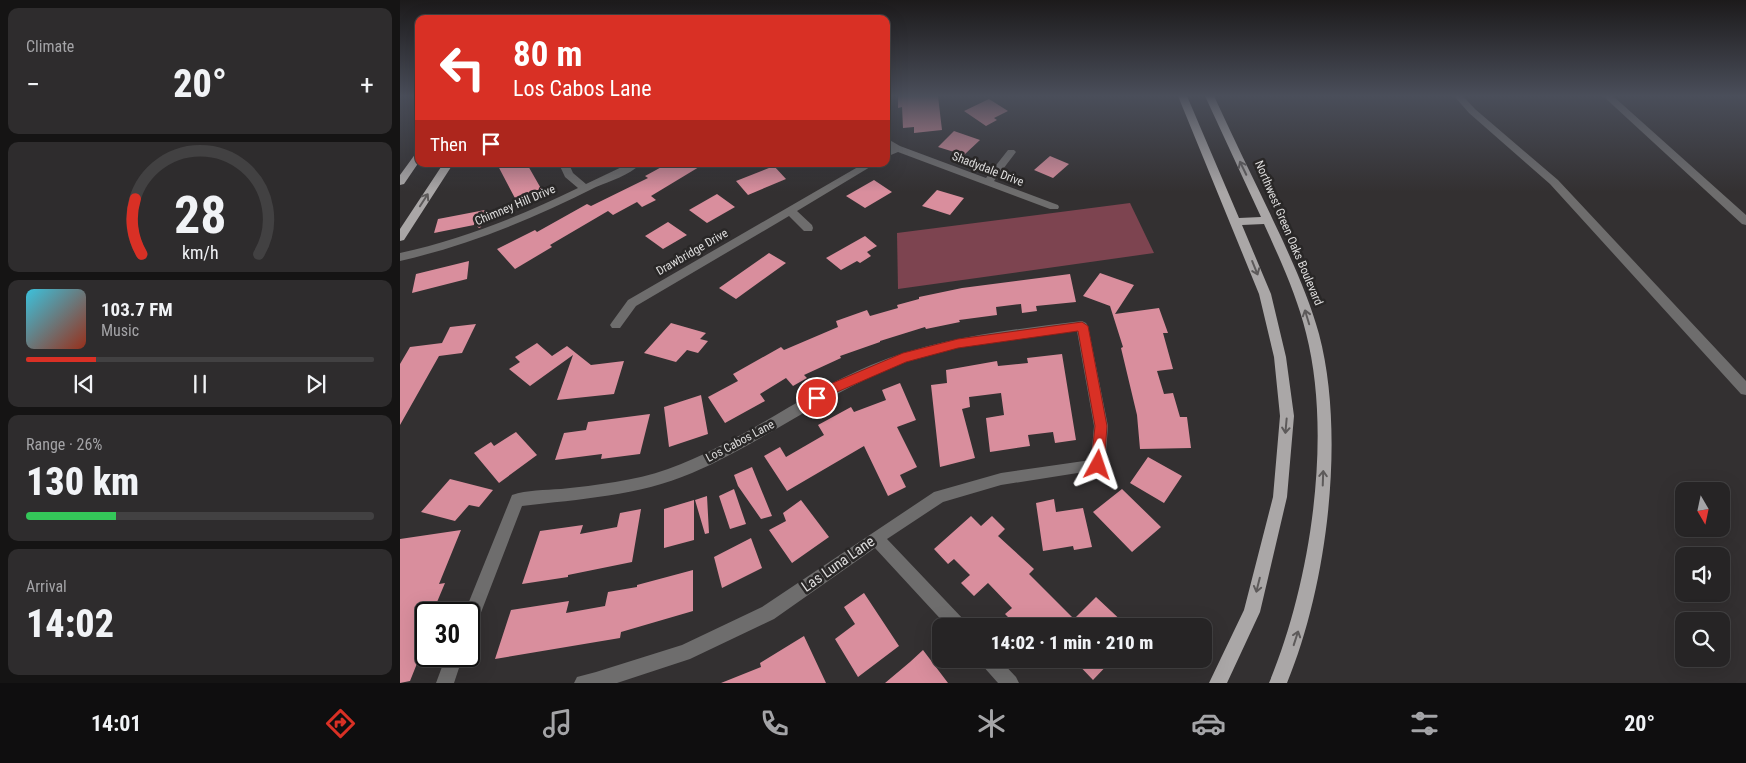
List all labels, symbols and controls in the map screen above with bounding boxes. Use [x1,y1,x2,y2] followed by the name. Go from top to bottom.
[513,34,582,75] text: 80 m
[430,35,495,100] icon: left
[26,37,74,56] text: Climate
[173,62,227,106] text: 20°
[26,68,40,101] text: −
[360,68,374,101] text: +
[513,76,652,101] text: Los Cabos Lane
[477,130,505,158] icon: arrive
[430,133,467,156] text: Then
[950,149,1026,189] street label: Shadydale Drive
[1252,158,1326,308] street label: Northwest Green Oaks Boulevard
[1238,161,1247,176] one-way arrow
[473,182,558,228] street label: Chimney Hill Drive
[174,185,226,246] text: 28
[419,194,429,208] one-way arrow
[654,226,731,278] street label: Drawbridge Drive
[182,242,218,263] text: km/h
[1251,260,1260,275] one-way arrow
[101,298,173,321] text: 103.7 FM
[1302,309,1312,325] one-way arrow
[101,321,139,340] text: Music
[70,370,98,398] icon: previous
[186,370,214,398] icon: pause
[302,370,330,398] icon: next
[796,377,838,419] pin
[803,384,831,412] icon: arrive
[703,417,777,465] street label: Los Cabos Lane
[1281,418,1291,434] one-way arrow
[26,435,102,454] text: Range · 26%
[1071,438,1123,490] position arrow
[26,460,139,504] text: 130 km
[1318,470,1327,486] one-way arrow
[1675,482,1730,538] north arrow
[1675,482,1730,667] map controls
[798,532,878,596] street label: Las Luna Lane
[1675,547,1730,602] button: sound
[26,577,67,596] text: Arrival
[1253,577,1262,593] one-way arrow
[26,602,114,646] text: 14:02
[415,602,480,667] speed limit sign: 30
[1675,612,1730,667] button: search
[1291,630,1301,646] one-way arrow
[991,631,1153,654] text: 14:02 · 1 min · 210 m
[323,706,358,741] icon: directions
[540,706,575,741] icon: music
[757,706,792,741] icon: phone
[974,706,1009,741] icon: climate
[1191,706,1226,741] icon: car
[1407,706,1442,741] icon: filters
[91,711,141,736] text: 14:01
[1624,711,1655,736] text: 20°

